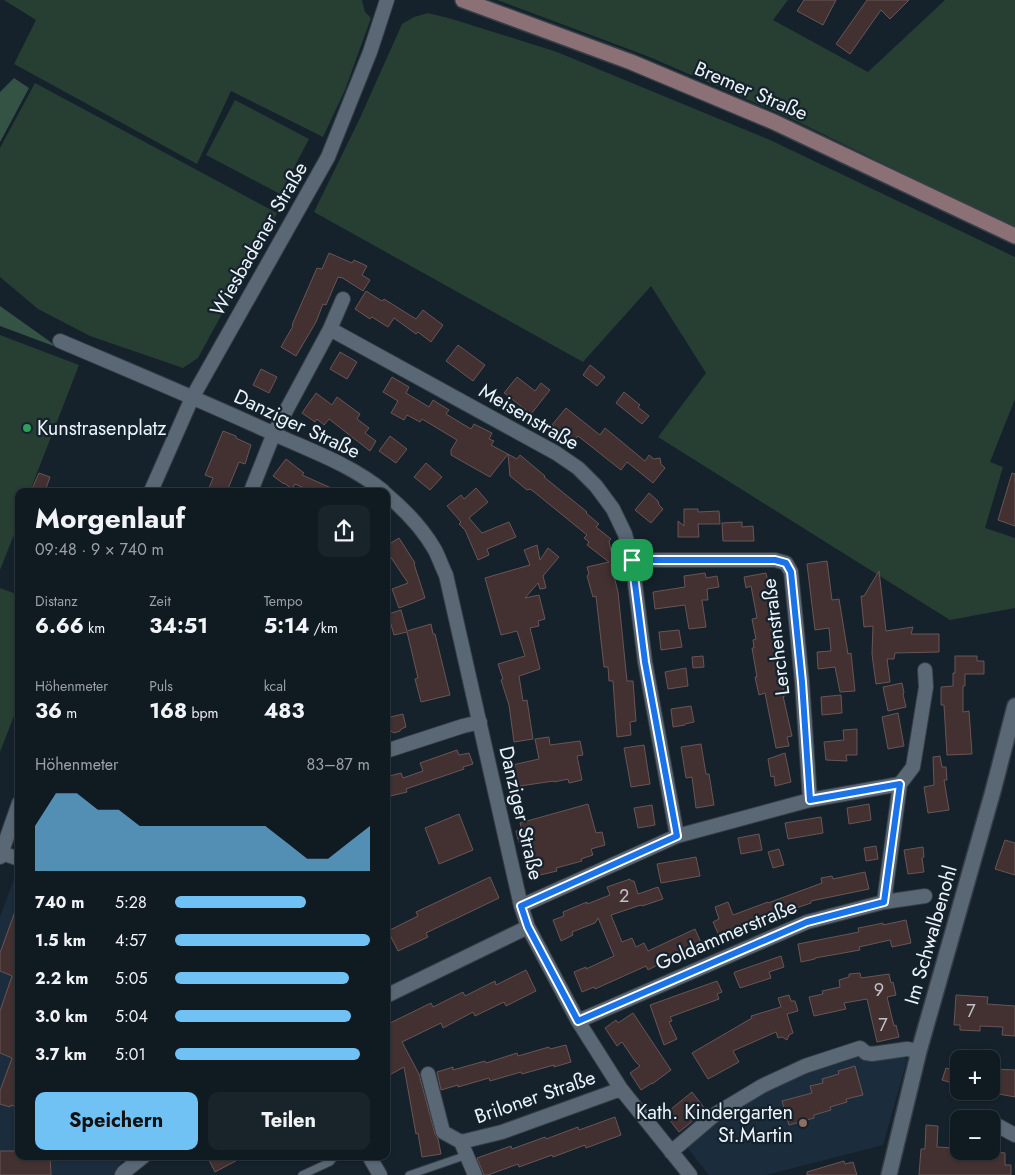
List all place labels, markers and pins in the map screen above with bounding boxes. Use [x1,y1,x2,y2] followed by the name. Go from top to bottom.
[37,414,167,443] place label: Kunstrasenplatz
[21,422,33,434] marker: Kunstrasenplatz
[611,539,653,581] pin
[636,1098,793,1150] place label: Kath. Kindergarten St.Martin
[797,1117,809,1129] marker: Kath. Kindergarten St.Martin

